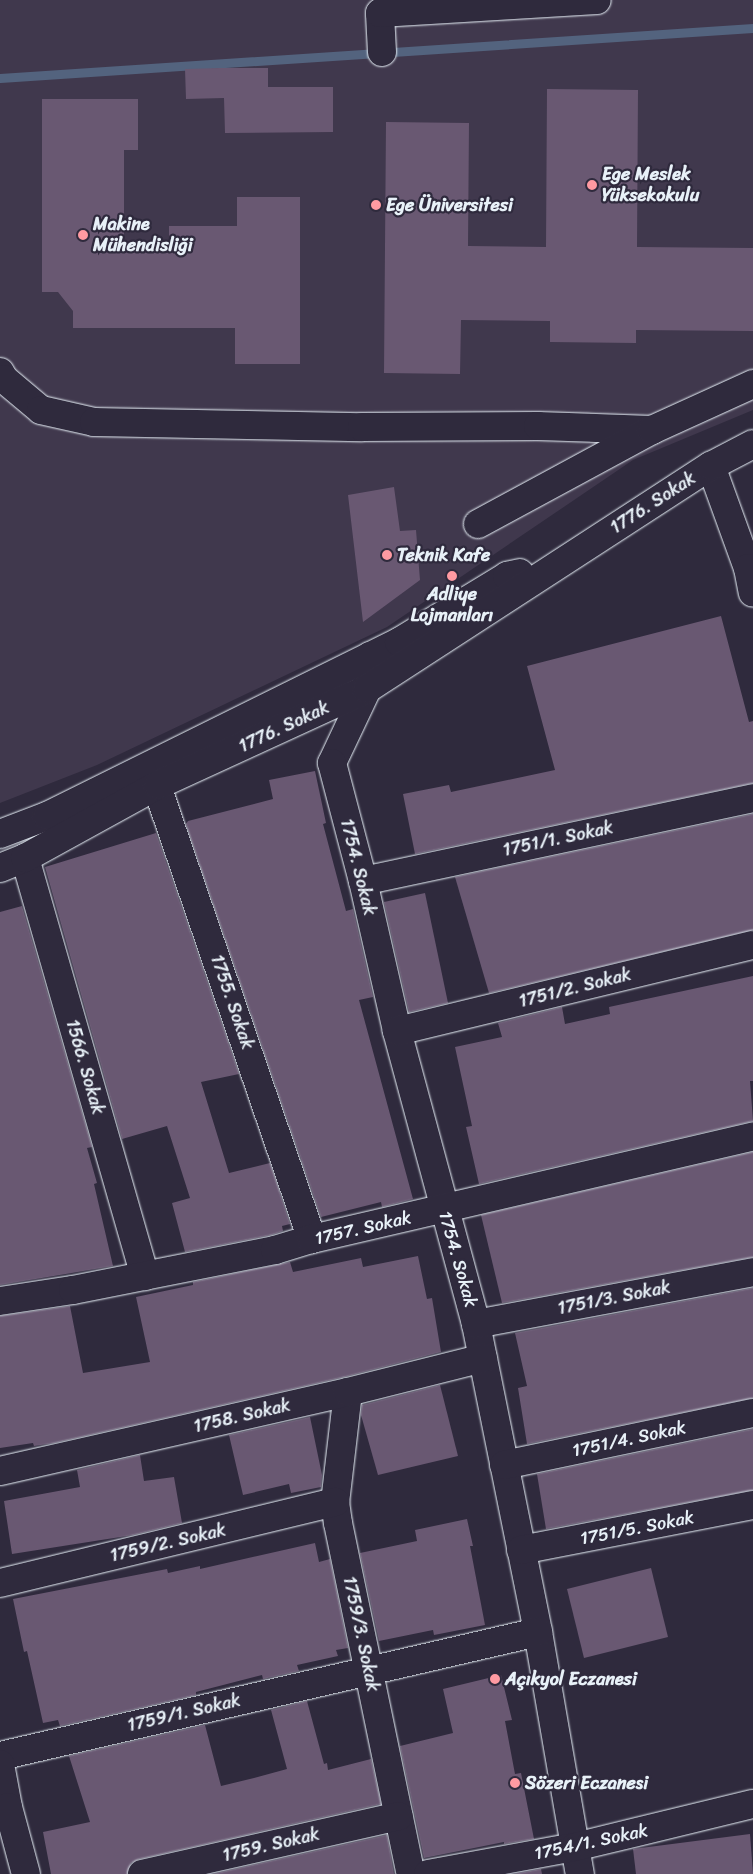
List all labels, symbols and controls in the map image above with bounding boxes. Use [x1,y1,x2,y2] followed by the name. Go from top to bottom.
[602,164,699,206] place label: Ege Meslek Yüksekokulu
[586,179,598,191] marker: Ege Meslek Yüksekokulu
[386,194,513,216] place label: Ege Üniversitesi
[370,199,382,211] marker: Ege Üniversitesi
[93,214,193,256] place label: Makine Mühendisliği
[77,229,89,241] marker: Makine Mühendisliği
[606,467,700,539] street label: 1776. Sokak
[397,544,490,566] place label: Teknik Kafe
[381,549,393,561] marker: Teknik Kafe
[446,570,458,582] marker: Adliye Lojmanları
[411,584,493,626] place label: Adliye Lojmanları
[235,697,333,757] street label: 1776. Sokak
[336,816,380,918] street label: 1754. Sokak
[501,817,615,861] street label: 1751/1. Sokak
[206,952,258,1052] street label: 1755. Sokak
[517,964,633,1012] street label: 1751/2. Sokak
[61,1017,109,1117] street label: 1566. Sokak
[313,1206,413,1250] street label: 1757. Sokak
[434,1208,482,1310] street label: 1754. Sokak
[556,1276,672,1320] street label: 1751/3. Sokak
[192,1394,292,1438] street label: 1758. Sokak
[570,1416,688,1462] street label: 1751/4. Sokak
[578,1506,696,1550] street label: 1751/5. Sokak
[108,1519,228,1567] street label: 1759/2. Sokak
[338,1574,384,1694] street label: 1759/3. Sokak
[505,1668,637,1690] place label: Açıkyol Eczanesi
[489,1673,501,1685] marker: Açıkyol Eczanesi
[125,1689,243,1737] street label: 1759/1. Sokak
[525,1772,649,1794] place label: Sözeri Eczanesi
[509,1777,521,1789] marker: Sözeri Eczanesi
[532,1819,650,1865] street label: 1754/1. Sokak
[220,1823,322,1867] street label: 1759. Sokak

